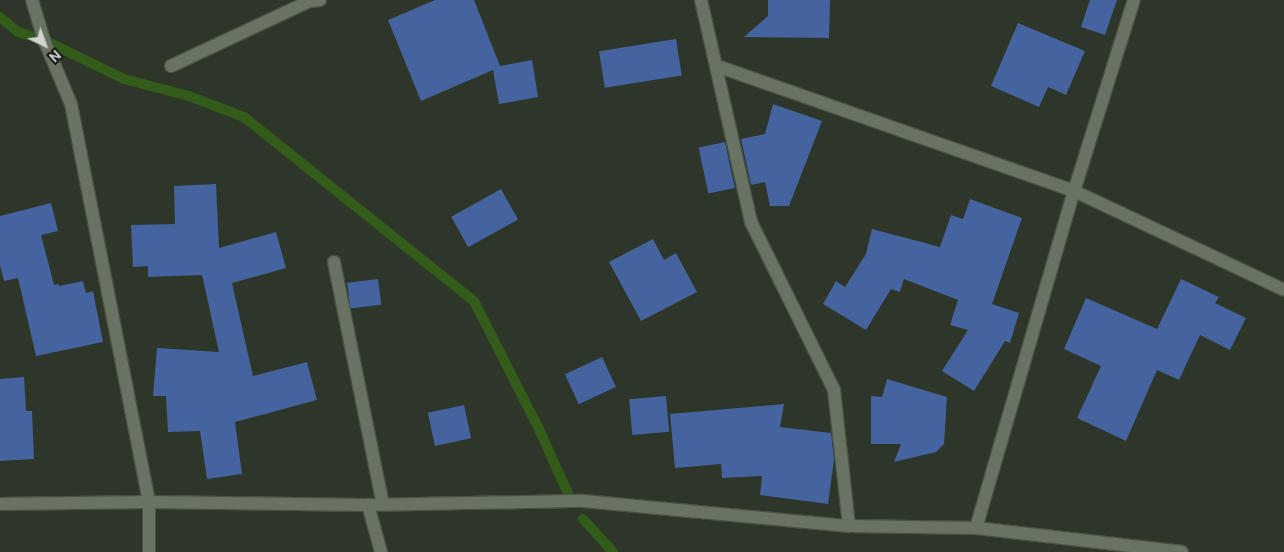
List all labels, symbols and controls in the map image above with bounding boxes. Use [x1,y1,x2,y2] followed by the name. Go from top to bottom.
[20,20,70,70] north arrow
[46,47,64,66] text: N

